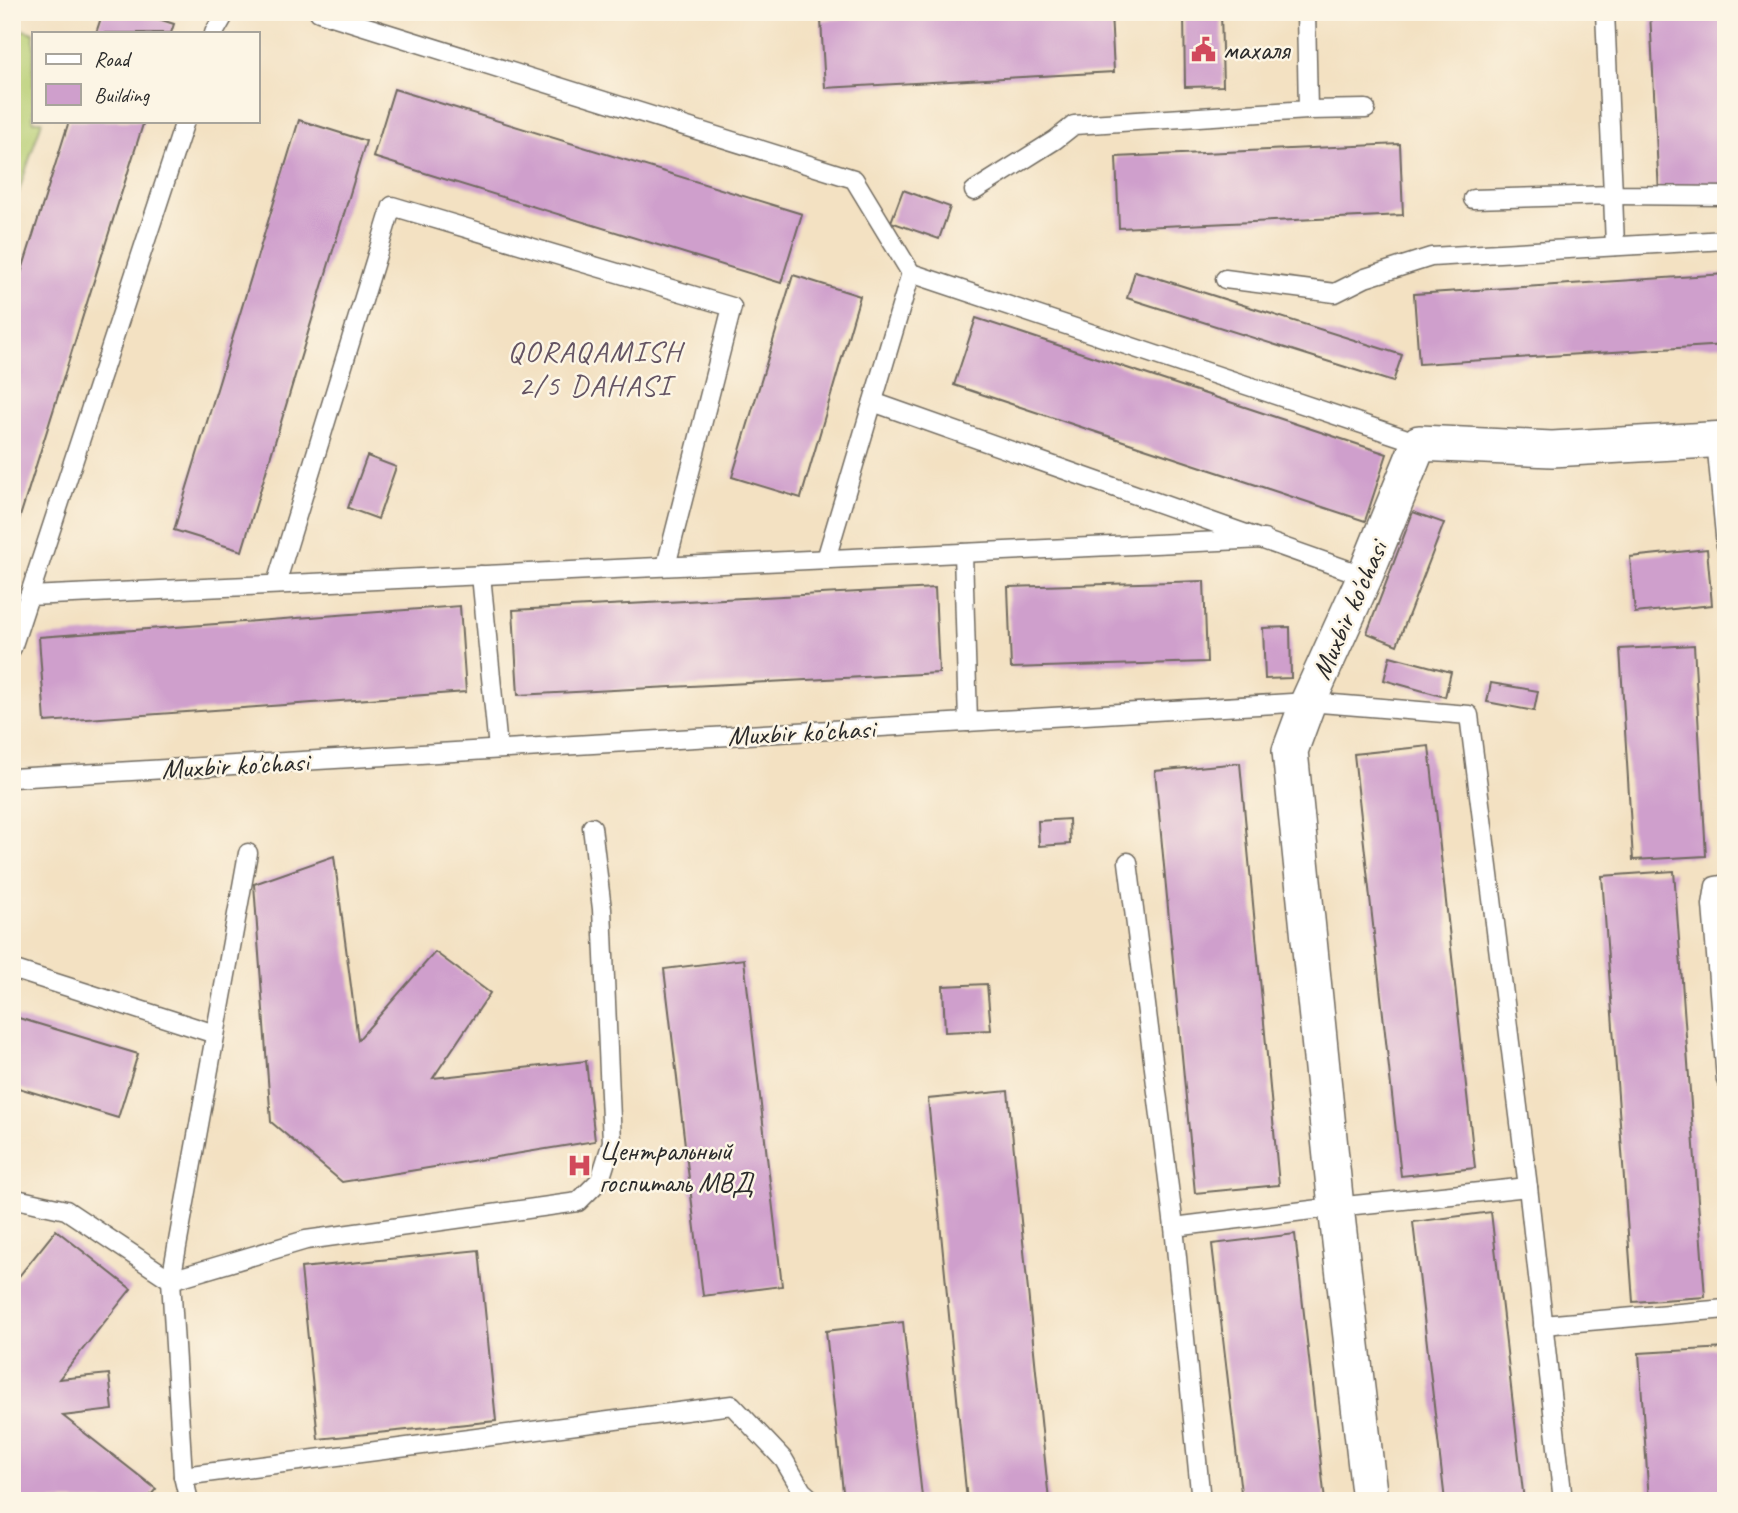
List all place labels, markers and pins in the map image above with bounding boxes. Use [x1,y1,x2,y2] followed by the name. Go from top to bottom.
[1223,32,1292,67] place label: махаля
[1189,35,1217,63] public building icon: махаля
[599,1133,755,1200] place label: Центральный госпиталь МВД
[565,1152,593,1180] hospital icon: Центральный госпиталь МВД

